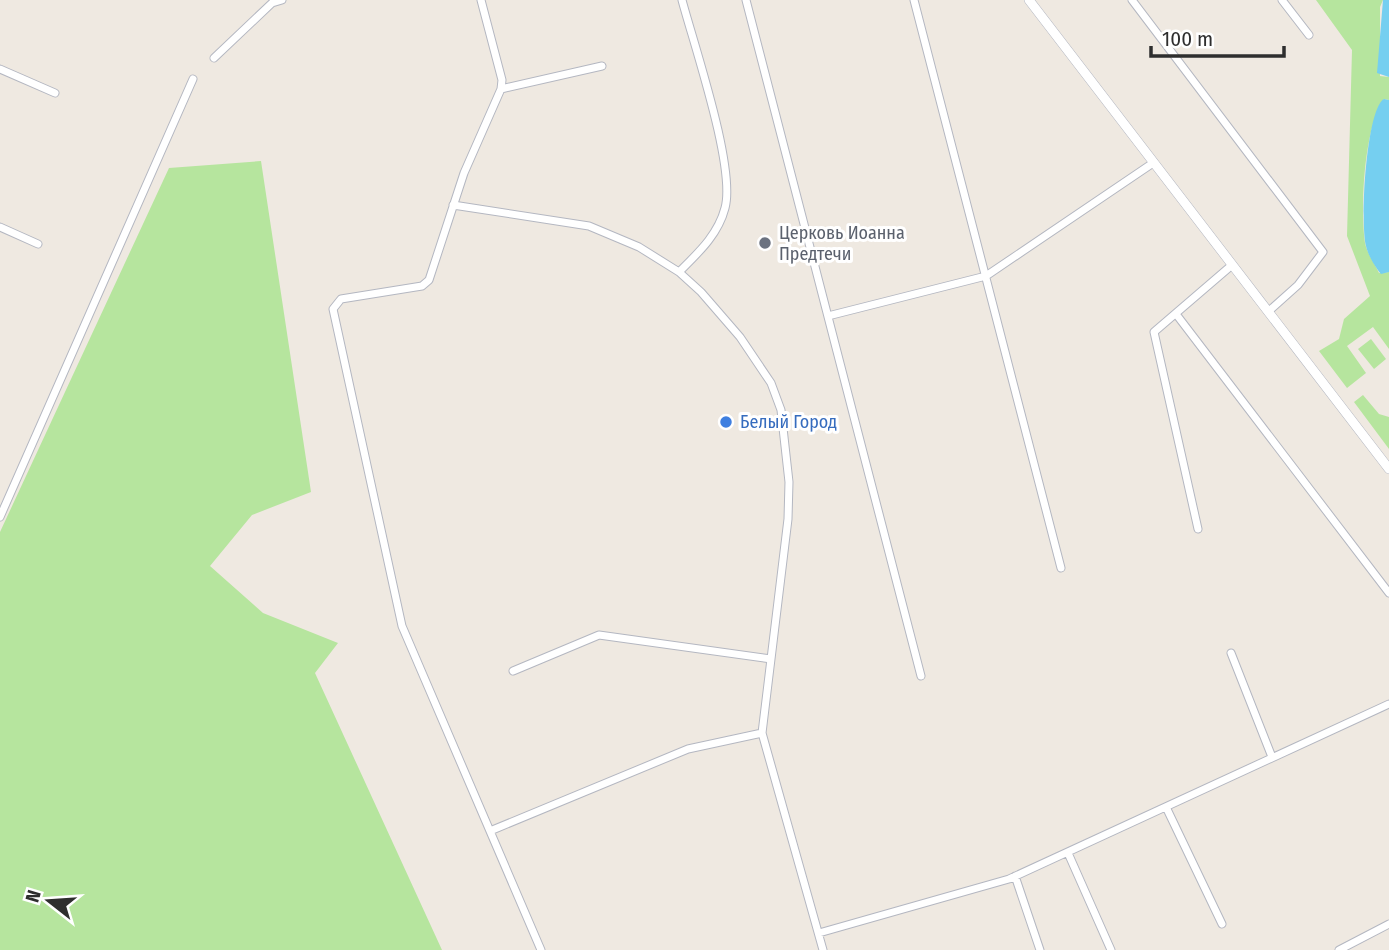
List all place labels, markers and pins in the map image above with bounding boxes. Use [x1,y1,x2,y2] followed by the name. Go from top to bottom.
[779,222,905,265] place label: Церковь Иоанна Предтечи
[757,235,773,251] marker: Церковь Иоанна Предтечи
[740,411,837,433] place label: Белый Город
[718,414,734,430] marker: Белый Город

